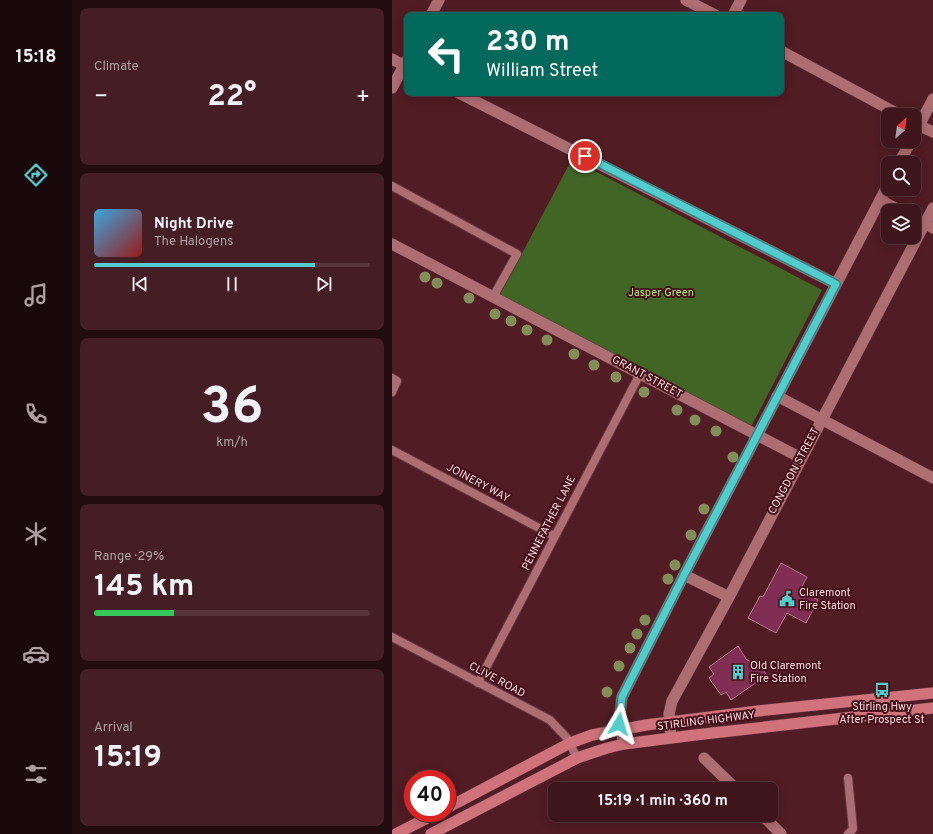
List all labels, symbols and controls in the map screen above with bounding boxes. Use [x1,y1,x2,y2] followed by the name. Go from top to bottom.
[486,25,569,61] text: 230 m
[420,28,472,80] icon: left
[15,46,57,69] text: 15:18
[94,59,139,75] text: Climate
[486,60,598,83] text: William Street
[207,79,257,116] text: 22°
[94,84,108,111] text: −
[356,84,370,111] text: +
[881,108,921,148] north arrow
[881,108,921,244] map controls
[568,139,602,173] pin
[574,145,596,167] icon: arrive
[881,156,921,196] button: search
[22,161,50,189] icon: directions
[881,204,921,244] button: layers
[154,215,234,234] text: Night Drive
[154,234,233,250] text: The Halogens
[129,273,151,295] icon: previous
[221,273,243,295] icon: pause
[313,273,335,295] icon: next
[22,281,50,309] icon: music
[628,286,694,300] park label: Jasper Green
[609,353,685,401] street label: GRANT STREET
[200,376,264,442] text: 36
[22,400,50,428] icon: phone
[765,425,823,517] street label: CONGDON STREET
[216,435,248,451] text: km/h
[444,460,512,506] street label: JOINERY WAY
[519,473,579,573] street label: PENNEFATHER LANE
[22,520,50,548] icon: climate
[94,549,164,565] text: Range · 29%
[94,569,194,606] text: 145 km
[799,586,856,613] place label: Claremont Fire Station
[778,590,796,608] public building icon: Claremont Fire Station
[22,640,50,668] icon: car
[466,659,528,701] street label: CLIVE ROAD
[750,659,821,686] place label: Old Claremont Fire Station
[729,663,747,681] building icon: Old Claremont Fire Station
[873,681,891,699] bus stop icon: Stirling Hwy After Prospect St
[839,700,925,727] place label: Stirling Hwy After Prospect St
[598,703,640,745] position arrow
[656,708,756,734] street label: STIRLING HIGHWAY
[94,720,133,736] text: Arrival
[94,740,162,777] text: 15:19
[22,760,50,788] icon: filters
[404,770,456,822] speed limit sign: 40
[598,792,728,811] text: 15:19 · 1 min · 360 m

